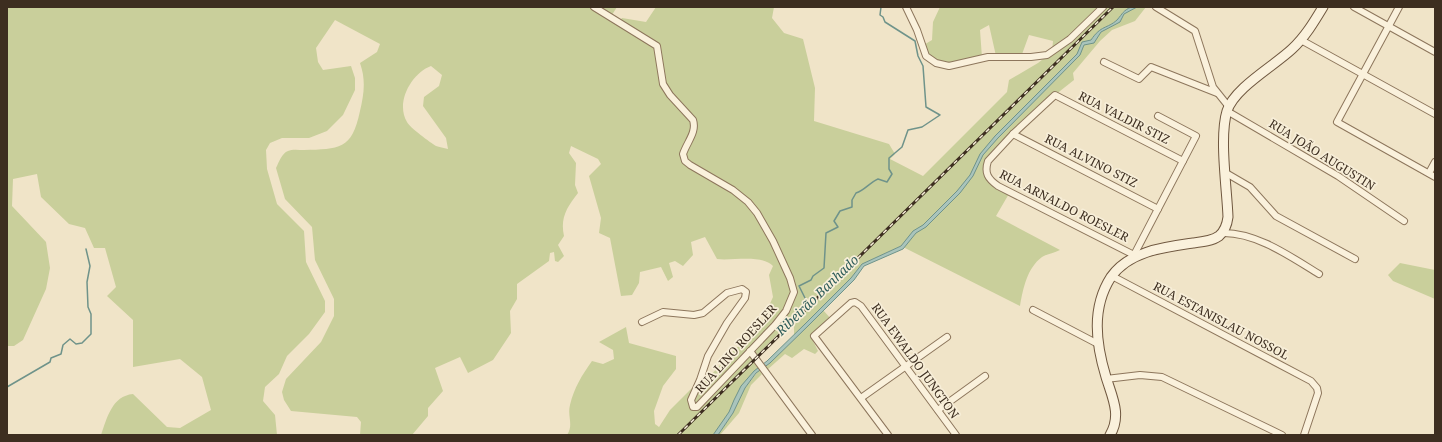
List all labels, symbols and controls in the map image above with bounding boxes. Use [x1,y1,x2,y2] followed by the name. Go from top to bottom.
[1076,87,1173,148] street label: RUA VALDIR STIZ
[1266,115,1379,194] street label: RUA JOÃO AUGUSTIN
[1042,130,1140,191] street label: RUA ALVINO STIZ
[997,165,1132,246] street label: RUA ARNALDO ROESLER
[771,251,862,340] water label: Ribeirão Banhado
[1150,277,1292,364] street label: RUA ESTANISLAU NOSSOL
[691,300,780,397] street label: RUA LINO ROESLER
[868,300,963,422] street label: RUA EWALDO JUNGTON

